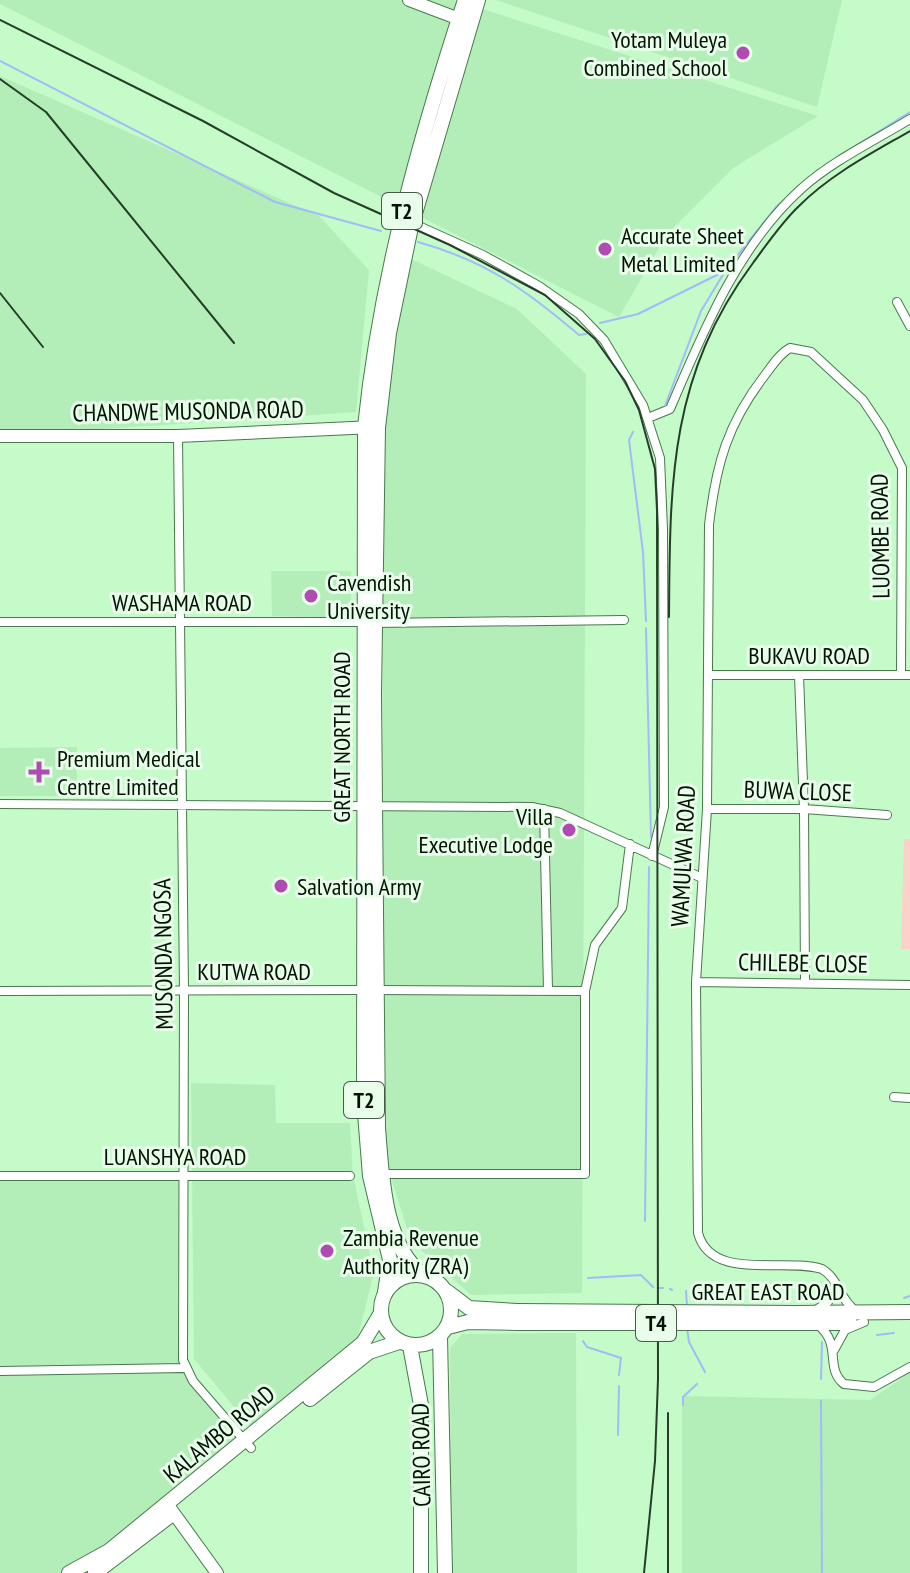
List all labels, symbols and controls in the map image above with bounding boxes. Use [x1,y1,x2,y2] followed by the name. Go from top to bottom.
[583,24,727,83] place label: Yotam Muleya Combined School
[734,44,752,62] marker: Yotam Muleya Combined School
[382,193,422,229] road number: T2
[621,220,744,279] place label: Accurate Sheet Metal Limited
[596,240,614,258] marker: Accurate Sheet Metal Limited
[72,393,304,429] street label: CHANDWE MUSONDA ROAD
[863,473,897,599] street label: LUOMBE ROAD
[327,567,411,626] place label: Cavendish University
[112,587,252,618] street label: WASHAMA ROAD
[302,587,320,605] marker: Cavendish University
[748,640,870,671] street label: BUKAVU ROAD
[326,651,357,823] street label: GREAT NORTH ROAD
[57,743,201,802] place label: Premium Medical Centre Limited
[28,761,50,783] marker: Premium Medical Centre Limited
[743,774,853,808] street label: BUWA CLOSE
[664,784,702,928] street label: WAMULWA ROAD
[419,801,553,860] place label: Villa Executive Lodge
[560,821,578,839] marker: Villa Executive Lodge
[297,871,421,902] place label: Salvation Army
[146,877,180,1030] street label: MUSONDA NGOSA
[272,877,290,895] marker: Salvation Army
[738,946,868,980] street label: CHILEBE CLOSE
[197,956,311,987] street label: KUTWA ROAD
[344,1082,384,1118] road number: T2
[104,1141,246,1172] street label: LUANSHYA ROAD
[343,1222,479,1281] place label: Zambia Revenue Authority (ZRA)
[318,1242,336,1260] marker: Zambia Revenue Authority (ZRA)
[691,1276,845,1307] street label: GREAT EAST ROAD
[636,1305,676,1341] road number: T4
[157,1378,281,1490] street label: KALAMBO ROAD
[405,1403,437,1507] street label: CAIRO ROAD

